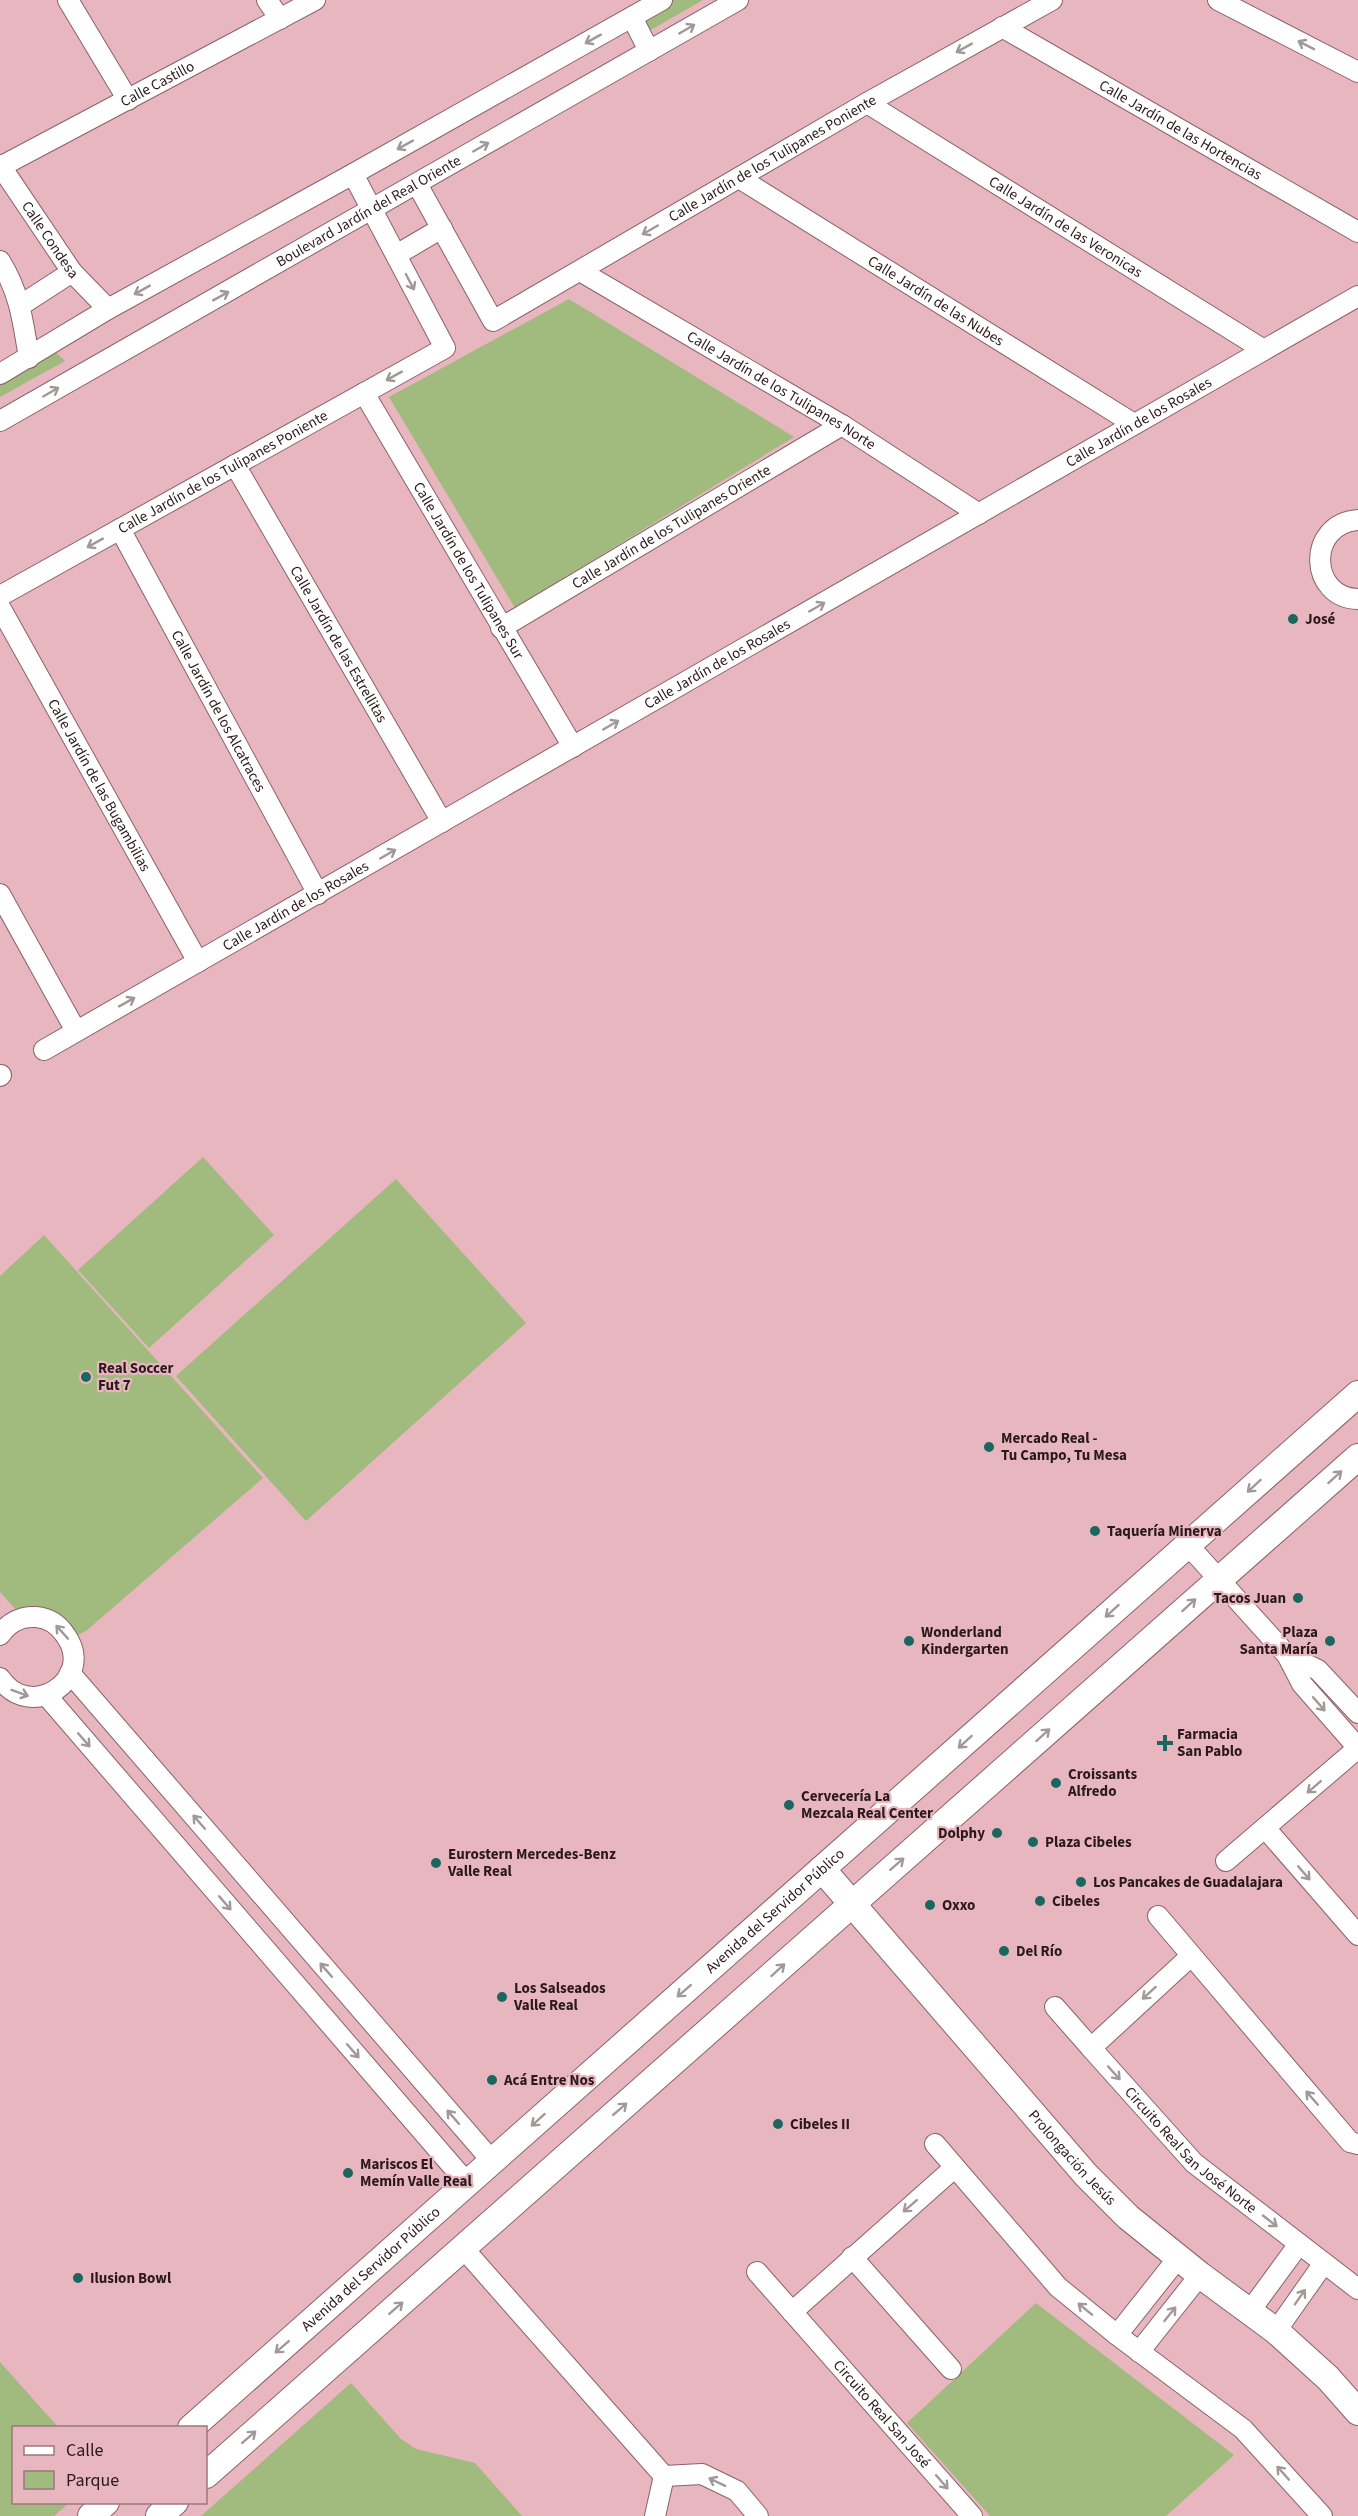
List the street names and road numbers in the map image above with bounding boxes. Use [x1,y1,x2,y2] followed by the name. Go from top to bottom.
[117,56,198,112] street label: Calle Castillo
[1095,75,1266,185] street label: Calle Jardín de las Hortencias
[665,90,880,227] street label: Calle Jardín de los Tulipanes Poniente
[272,150,465,272] street label: Boulevard Jardín del Real Oriente
[985,171,1146,283] street label: Calle Jardín de las Veronicas
[16,197,83,284] street label: Calle Condesa
[864,251,1008,351] street label: Calle Jardín de las Nubes
[683,326,880,455] street label: Calle Jardín de los Tulipanes Norte
[1062,372,1216,473] street label: Calle Jardín de los Rosales
[114,405,332,539] street label: Calle Jardín de los Tulipanes Poniente
[568,460,775,594] street label: Calle Jardín de los Tulipanes Oriente
[408,478,529,664] street label: Calle Jardín de los Tulipanes Sur
[285,562,392,727] street label: Calle Jardín de las Estrellitas
[640,614,794,714] street label: Calle Jardín de los Rosales
[166,627,271,796] street label: Calle Jardín de los Alcatraces
[42,695,155,875] street label: Calle Jardín de las Bugambilias
[219,856,373,956] street label: Calle Jardín de los Rosales
[701,1844,849,1979] street label: Avenida del Servidor Público
[1119,2082,1261,2219] street label: Circuito Real San José Norte
[1023,2105,1121,2210] street label: Prolongación Jesús
[297,2202,445,2337] street label: Avenida del Servidor Público
[828,2355,935,2473] street label: Circuito Real San José

